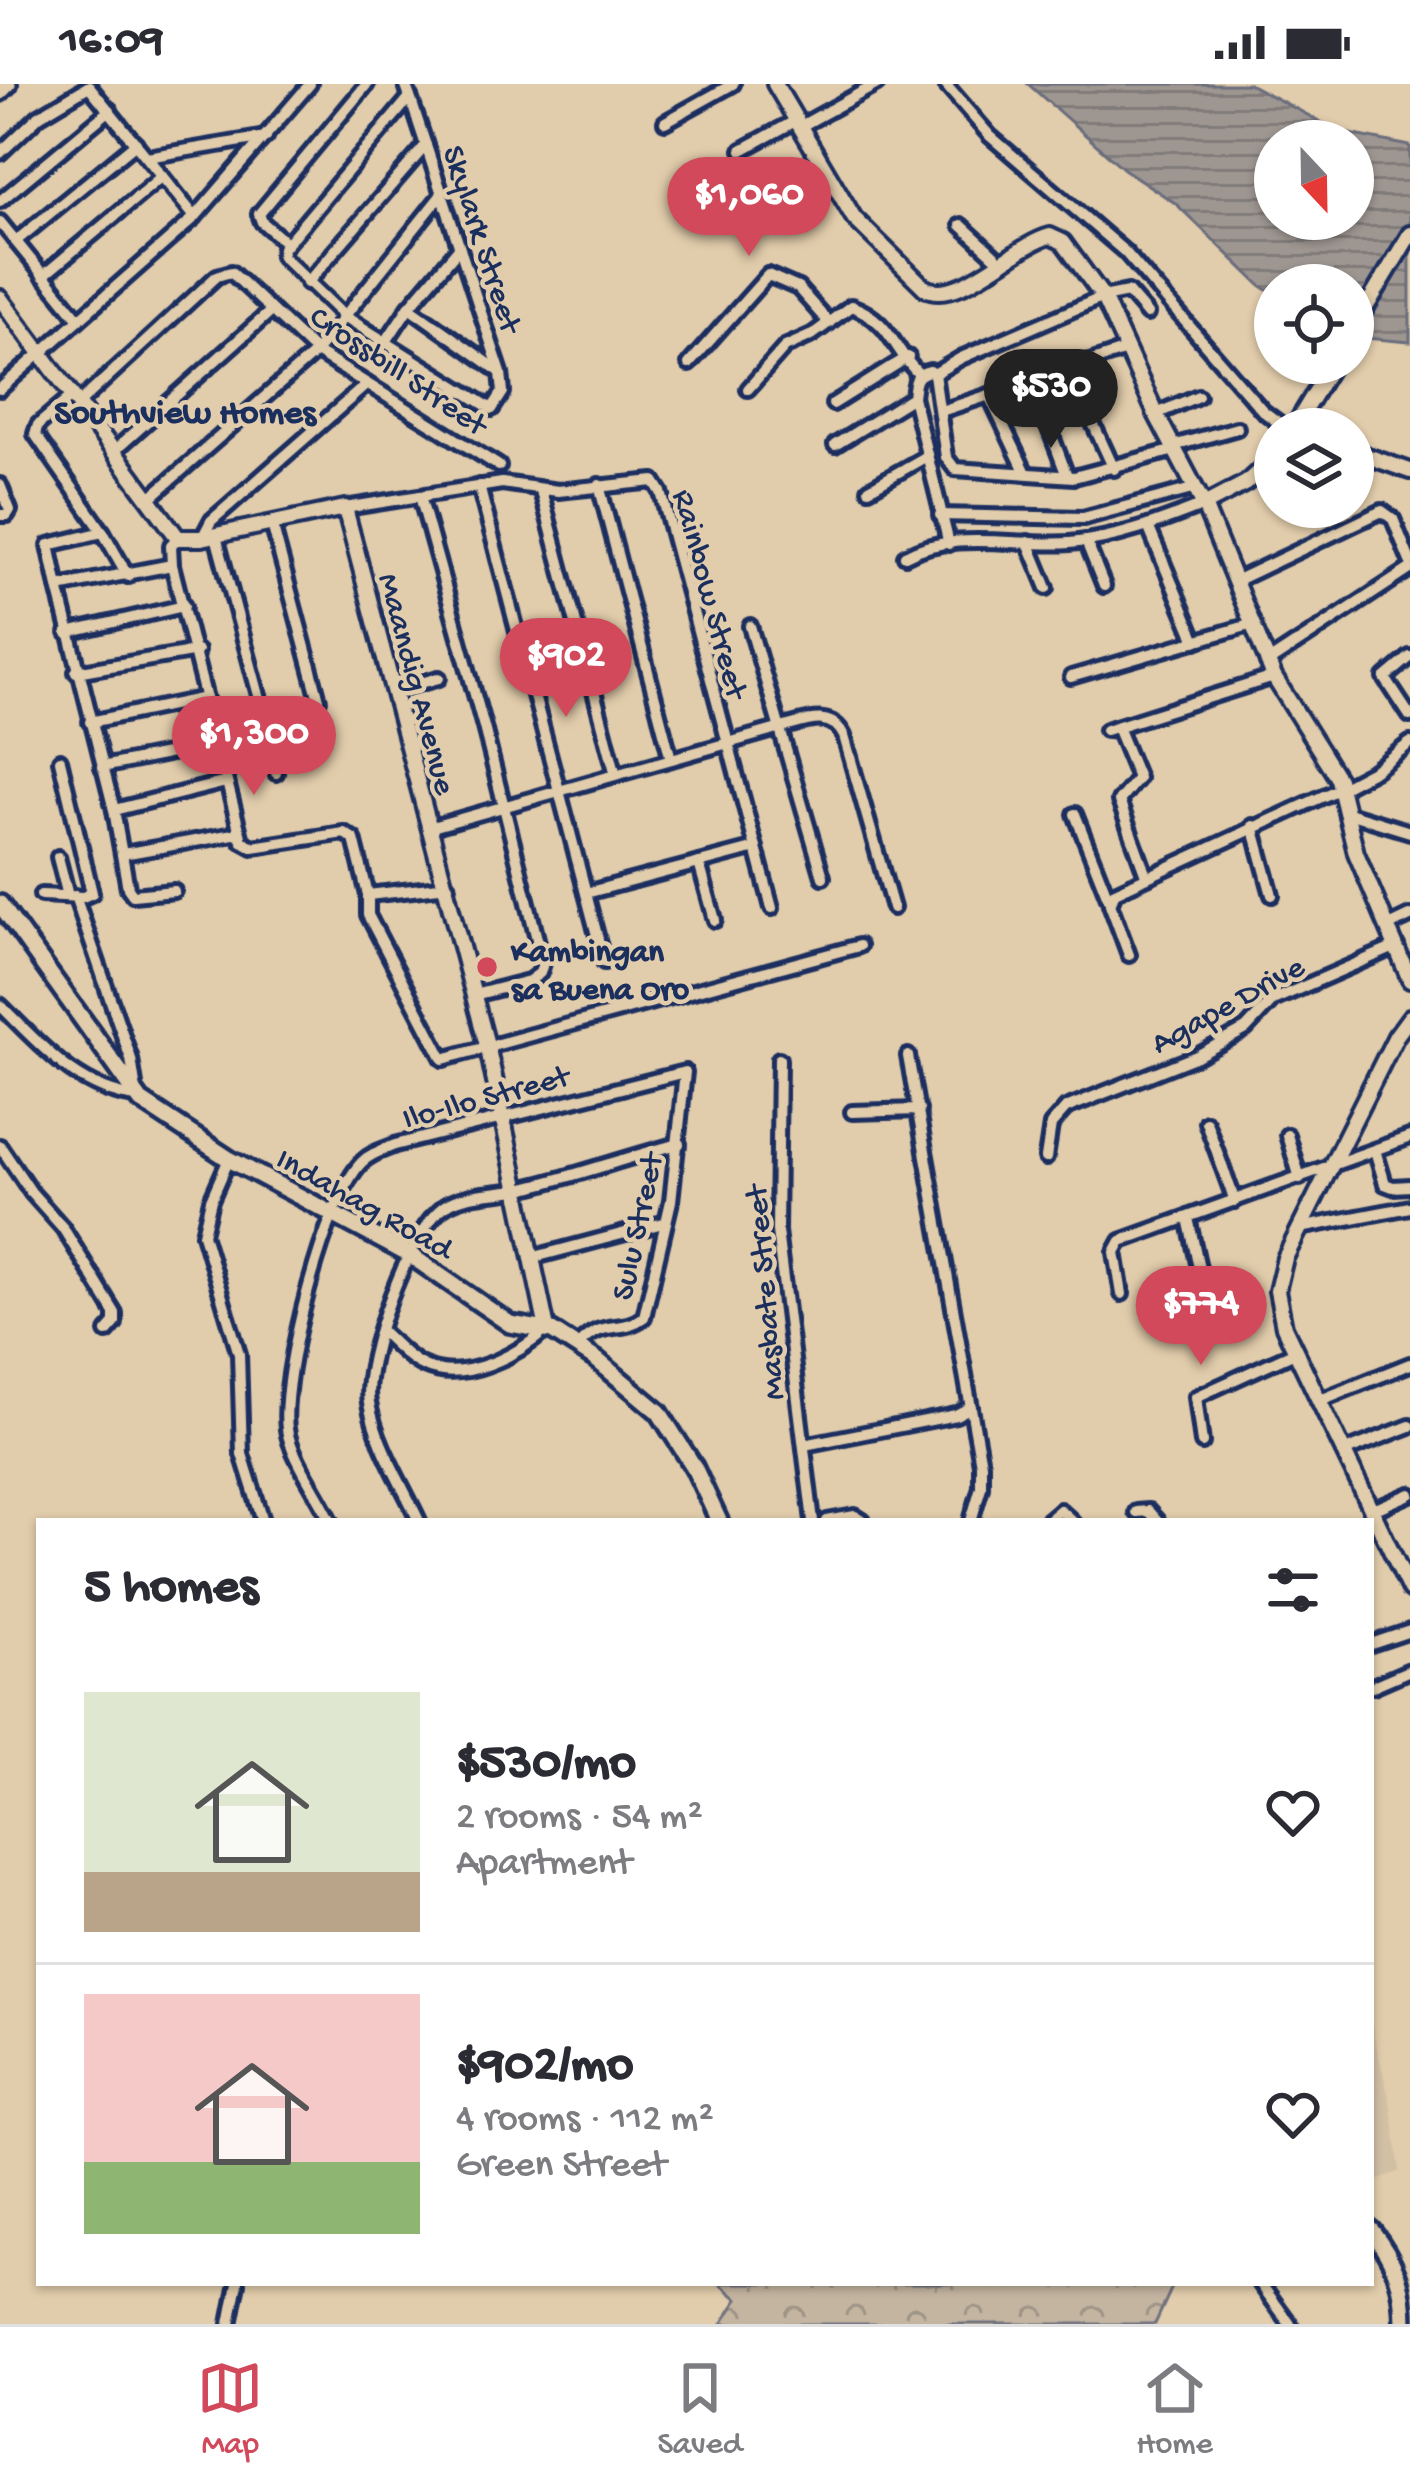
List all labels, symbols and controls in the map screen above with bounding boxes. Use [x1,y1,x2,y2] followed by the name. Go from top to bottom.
[60,16,163,69] text: 16:09
[1254,120,1374,240] north arrow
[1254,120,1374,528] map controls
[431,142,528,340] street label: Skylark Street
[651,157,847,259] pin: $1,060
[694,173,804,219] text: $1,060
[1254,264,1374,384] button: locate
[301,300,495,448] street label: Crossbill Street
[980,349,1122,451] pin: $530
[1011,365,1091,411] text: $530
[54,394,318,437] district label: Southview Homes
[1254,408,1374,528] button: layers
[661,486,754,705] street label: Rainbow Street
[366,570,462,800] street label: Maandig Avenue
[495,618,637,720] pin: $902
[527,634,605,680] text: $902
[156,696,352,798] pin: $1,300
[199,712,309,758] text: $1,300
[510,935,689,1011] place label: Kambingan sa Buena Oro
[1146,949,1313,1065] street label: Agape Drive
[474,954,500,980] marker: Kambingan sa Buena Oro
[399,1059,576,1140] street label: Ilo-Ilo Street
[268,1142,460,1272] street label: Indahag Road
[606,1148,675,1304] street label: Sulu Street
[739,1181,796,1401] street label: Masbate Street
[1130,1266,1272,1368] pin: $774
[1163,1282,1239,1328] text: $774
[1260,1557,1326,1623] icon: filters
[84,1560,258,1620] text: 5 homes
[456,1736,636,1796] text: $530/mo
[180,1740,324,1884] icon: home
[1260,1779,1326,1845] icon: heart
[456,1796,703,1842] text: 2 rooms · 54 m²
[456,1842,632,1888] text: Apartment
[456,2038,633,2098] text: $902/mo
[180,2042,324,2186] icon: home
[1260,2081,1326,2147] icon: heart
[456,2098,714,2144] text: 4 rooms · 112 m²
[456,2144,666,2190] text: Green Street
[197,2355,263,2465] tab: Map
[657,2355,742,2465] tab: Saved
[1136,2355,1213,2465] tab: Home

